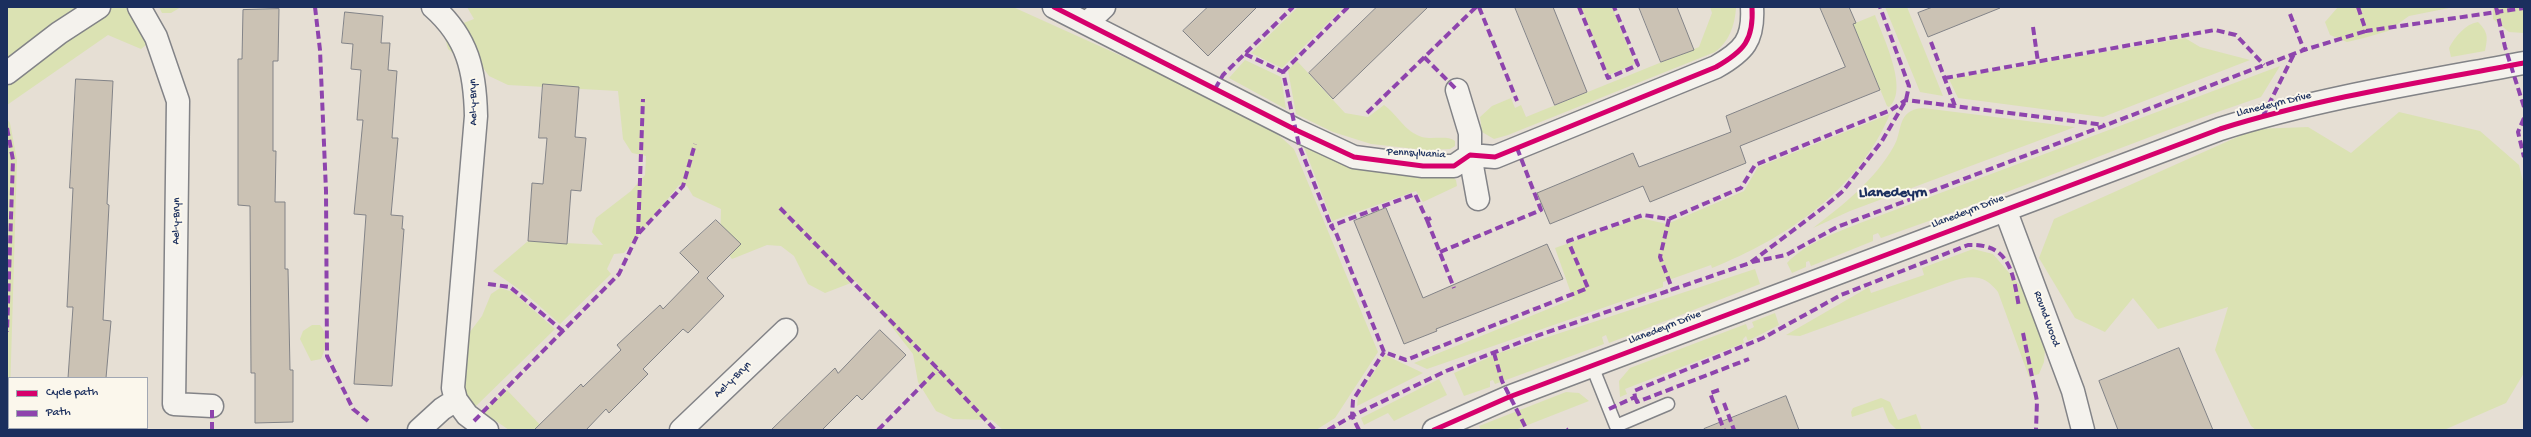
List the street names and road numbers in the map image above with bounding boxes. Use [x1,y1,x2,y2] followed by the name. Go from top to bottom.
[467,78,481,126] street label: Ael-y-Bryn
[2235,89,2313,121] street label: Llanedeyrn Drive
[1386,146,1446,162] street label: Pennsylvania
[1930,192,2006,232] street label: Llanedeyrn Drive
[170,197,184,245] street label: Ael-y-Bryn
[2030,289,2062,349] street label: Round Wood
[1627,308,1703,348] street label: Llanedeyrn Drive
[711,359,755,401] street label: Ael-y-Bryn

